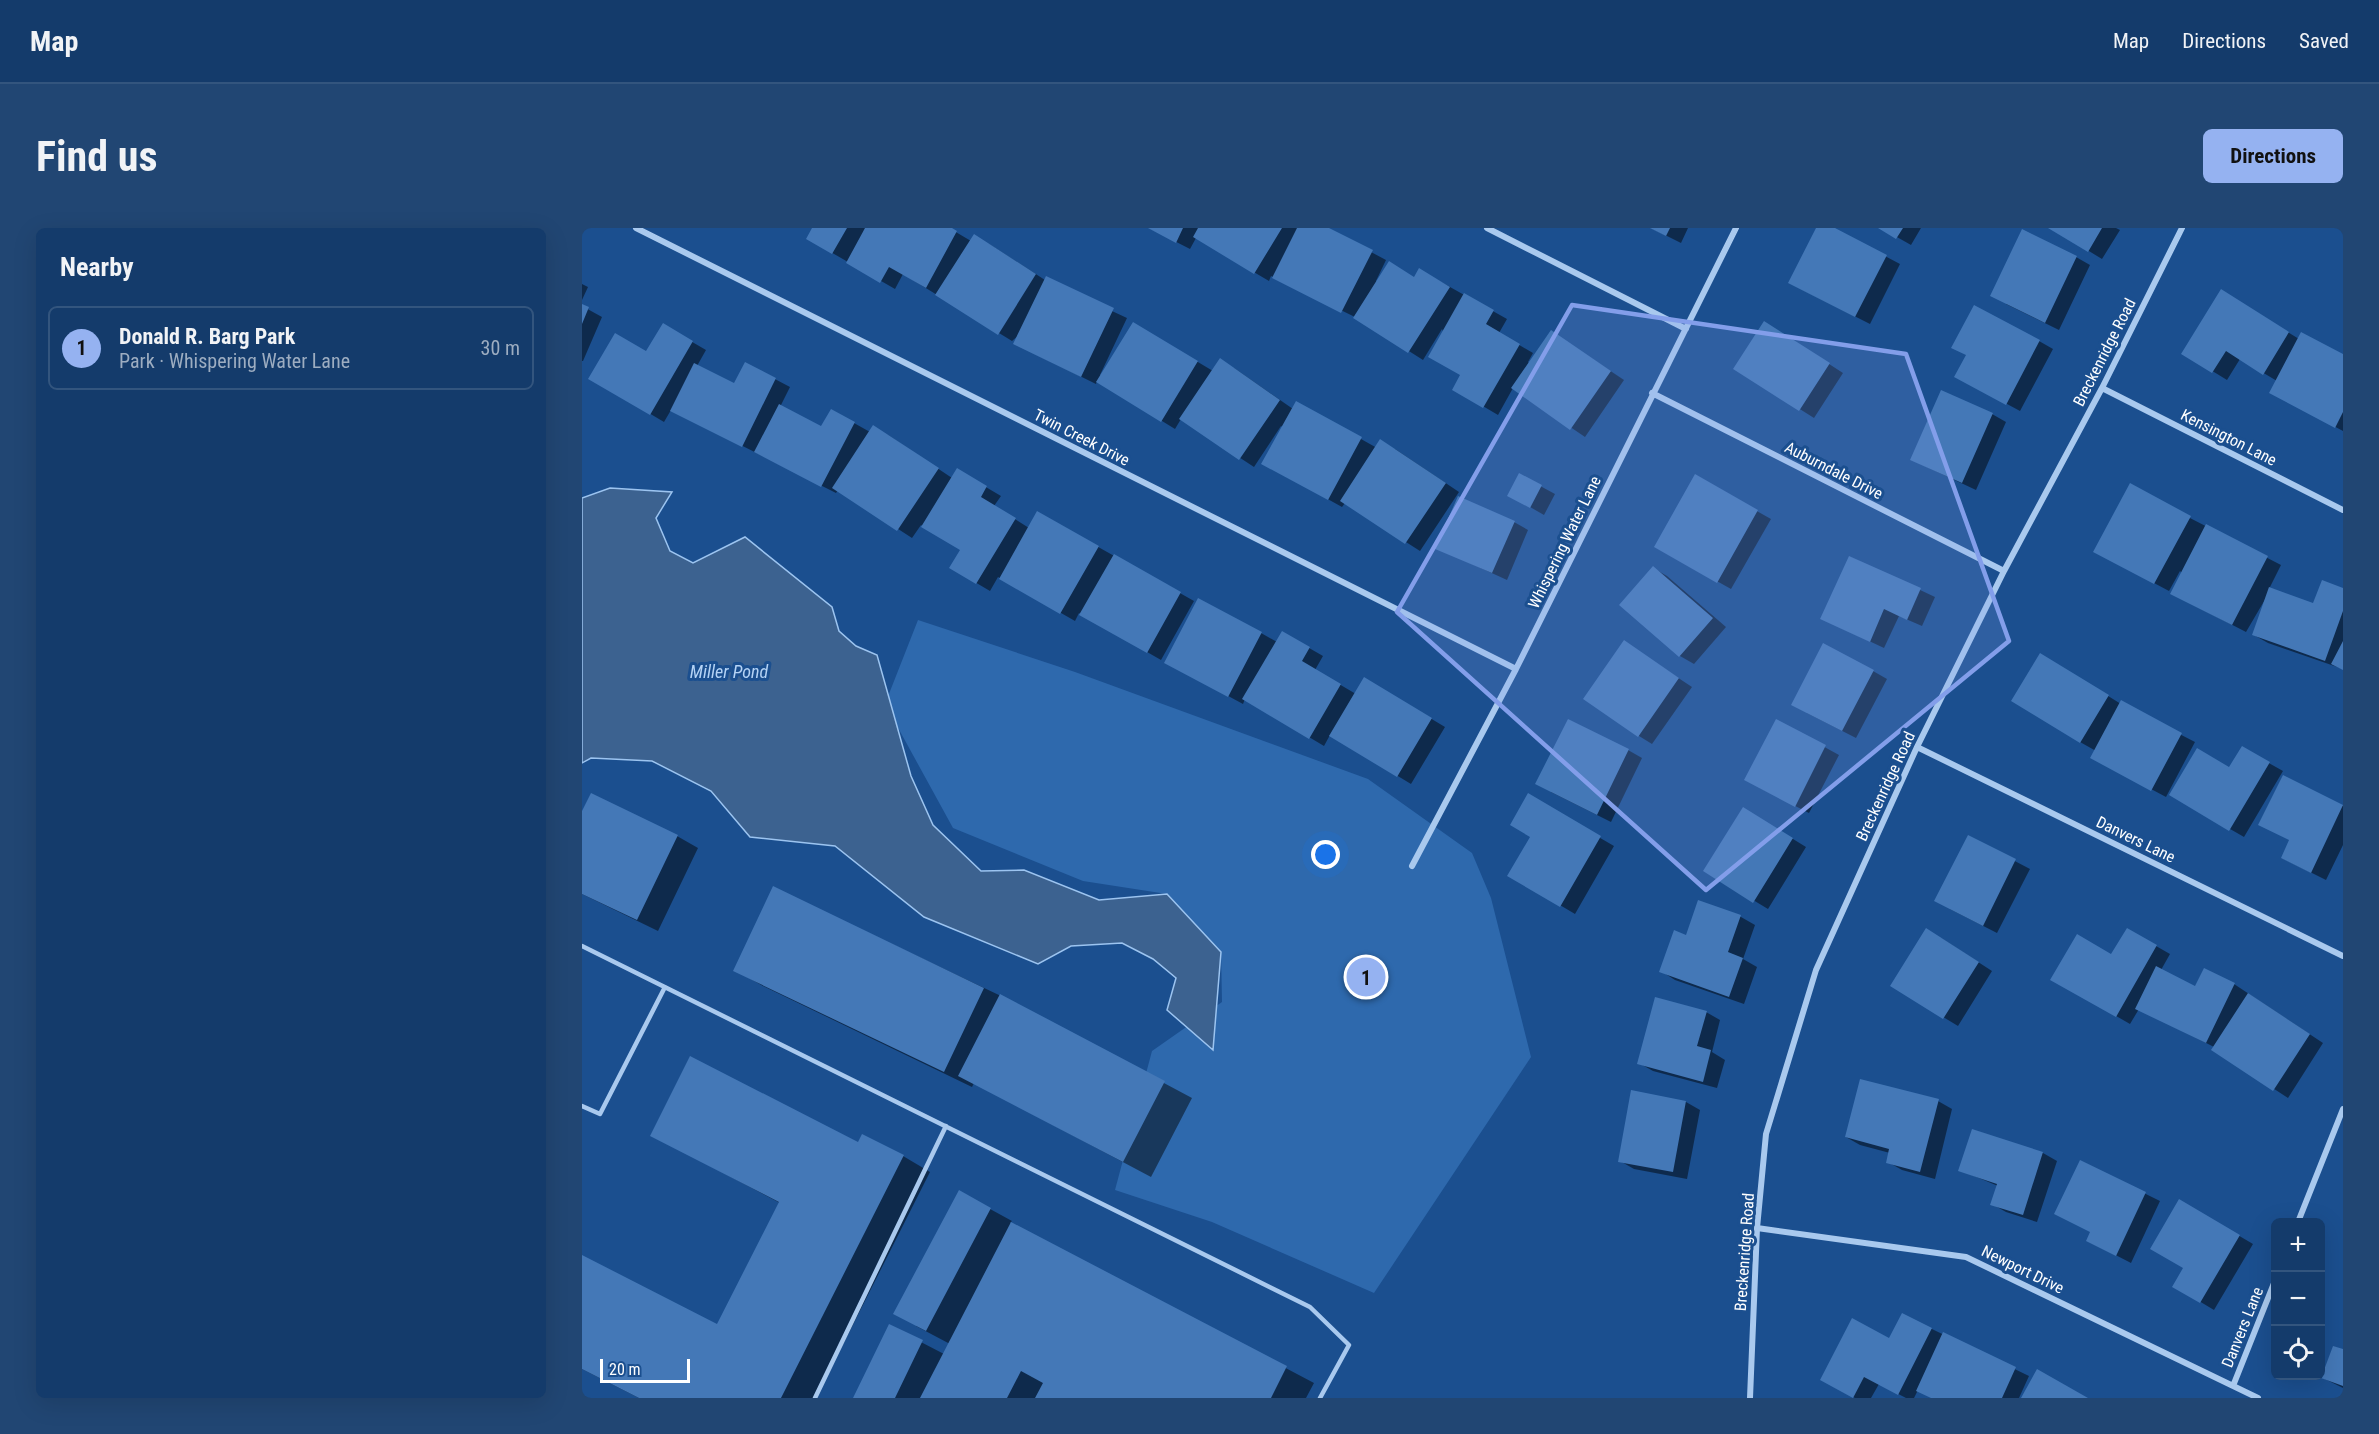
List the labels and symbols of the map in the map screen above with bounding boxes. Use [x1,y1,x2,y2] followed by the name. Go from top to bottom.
[2069,295,2140,409] street label: Breckenridge Road
[1031,405,1133,470] street label: Twin Creek Drive
[2178,405,2280,470] street label: Kensington Lane
[1782,438,1886,503] street label: Auburndale Drive
[1524,473,1605,612] street label: Whispering Water Lane
[690,661,768,682] water label: Miller Pond
[1852,729,1919,844] street label: Breckenridge Road
[2093,812,2178,867] street label: Danvers Lane
[1311,840,1340,869] your location
[1346,954,1386,999] pin: 1
[1731,1192,1758,1312] street label: Breckenridge Road
[1978,1241,2067,1298] street label: Newport Drive
[2218,1284,2267,1370] street label: Danvers Lane
[600,1356,690,1384] scale bar

